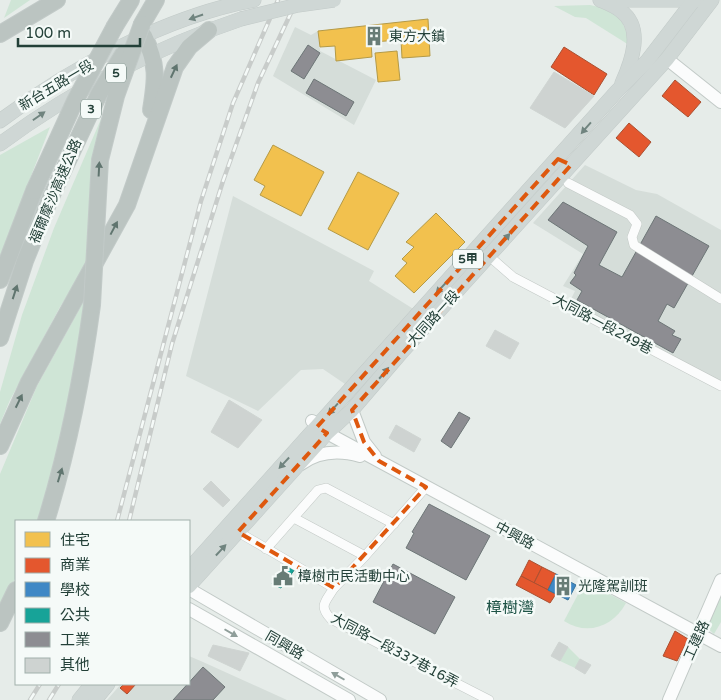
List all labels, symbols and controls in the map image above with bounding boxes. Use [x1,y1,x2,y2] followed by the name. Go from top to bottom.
[188,13,203,21] one-way arrow
[18,15,140,47] scale bar
[25,24,71,42] text: 100 m
[363,25,385,47] building icon: 東方大鎮
[389,28,445,45] place label: 東方大鎮
[16,57,97,114] street label: 新台五路一段
[106,64,126,82] road number: 5
[170,64,178,78] one-way arrow
[81,100,101,118] road number: 3
[33,111,46,121] one-way arrow
[580,121,591,134] one-way arrow
[26,136,85,246] street label: 福爾摩沙高速公路
[96,161,104,177] one-way arrow
[110,221,118,236] one-way arrow
[499,234,511,246] one-way arrow
[453,250,483,268] road number: 5甲
[435,281,447,293] one-way arrow
[11,284,19,299] one-way arrow
[404,287,463,350] street label: 大同路一段
[550,291,655,358] street label: 大同路一段249巷
[379,366,390,379] one-way arrow
[15,394,23,409] one-way arrow
[328,402,339,415] one-way arrow
[278,456,290,468] one-way arrow
[57,467,65,482] one-way arrow
[492,518,537,553] street label: 中興路
[15,520,190,685] legend
[60,531,90,549] text: 住宅
[215,544,227,556] one-way arrow
[60,556,90,574] text: 商業
[272,565,294,587] public building icon: 樟樹市民活動中心
[298,568,410,585] place label: 樟樹市民活動中心
[552,575,574,597] building icon: 光隆駕訓班
[578,578,648,595] place label: 光隆駕訓班
[60,581,90,599] text: 學校
[486,598,534,618] district label: 樟樹灣
[60,606,90,624] text: 公共
[328,610,461,691] street label: 大同路一段337巷16弄
[680,618,713,663] street label: 工建路
[262,628,307,663] street label: 同興路
[224,629,238,637] one-way arrow
[60,631,90,649] text: 工業
[60,656,90,674] text: 其他
[332,671,345,680] one-way arrow

